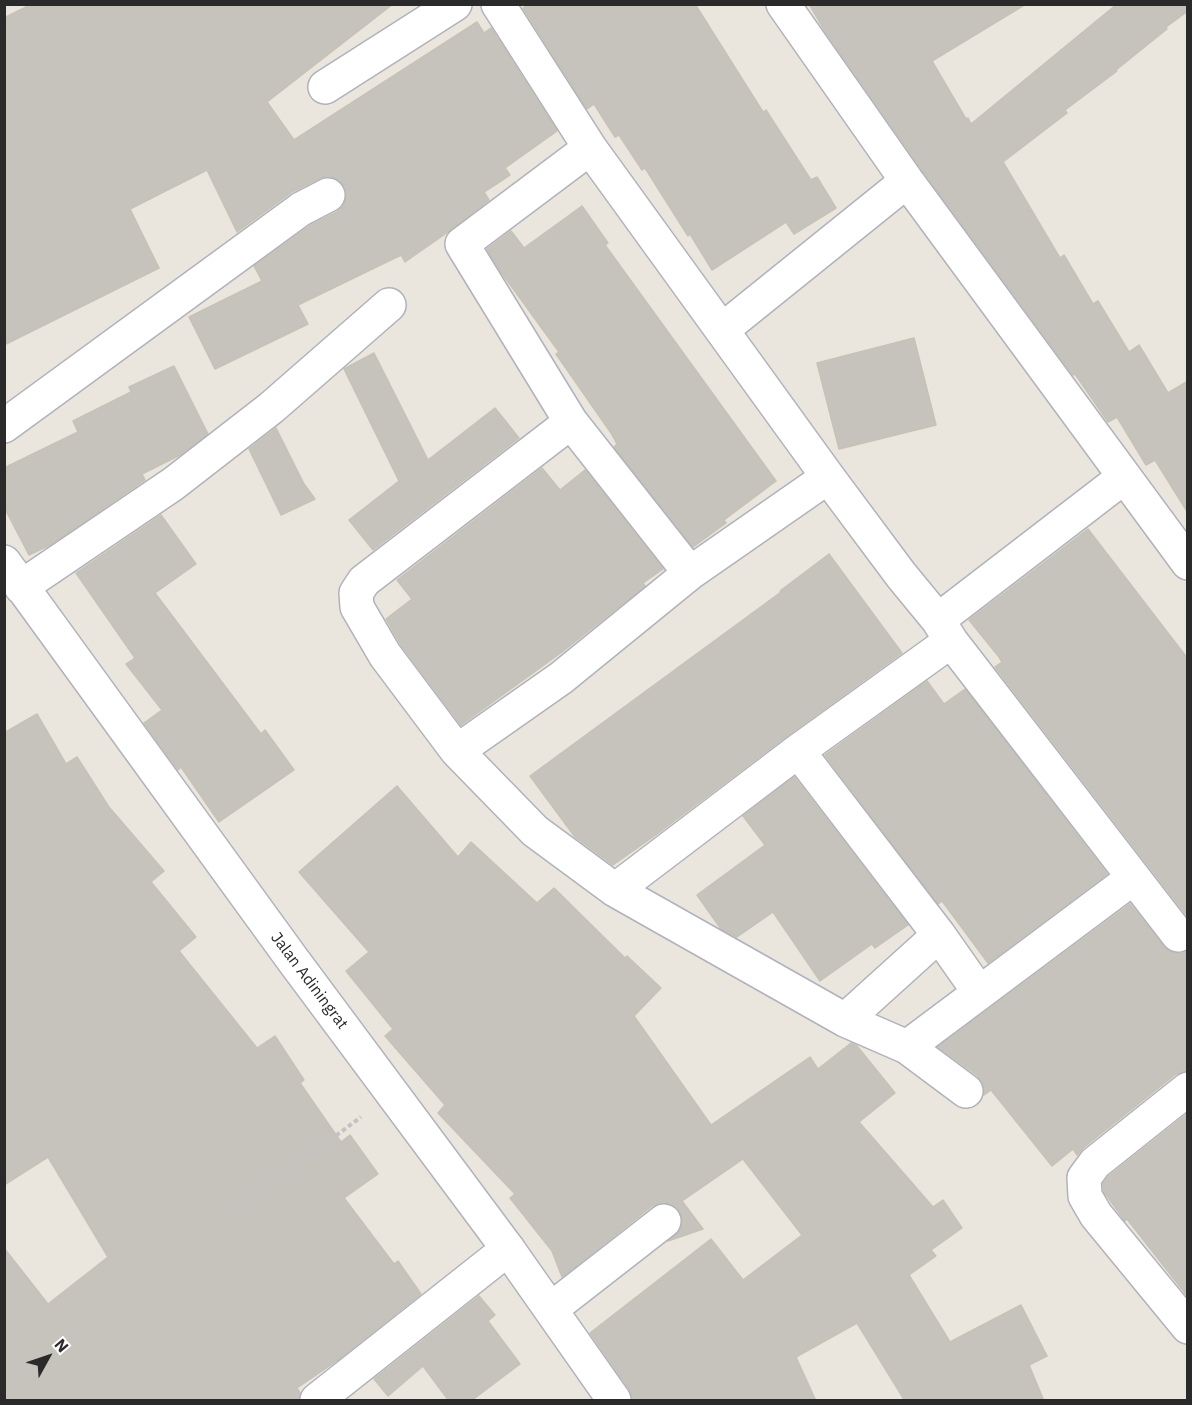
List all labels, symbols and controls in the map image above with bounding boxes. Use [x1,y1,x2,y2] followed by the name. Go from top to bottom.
[266,929,352,1033] street label: Jalan Adiningrat
[18,1327,78,1387] north arrow
[50,1335,73,1356] text: N

